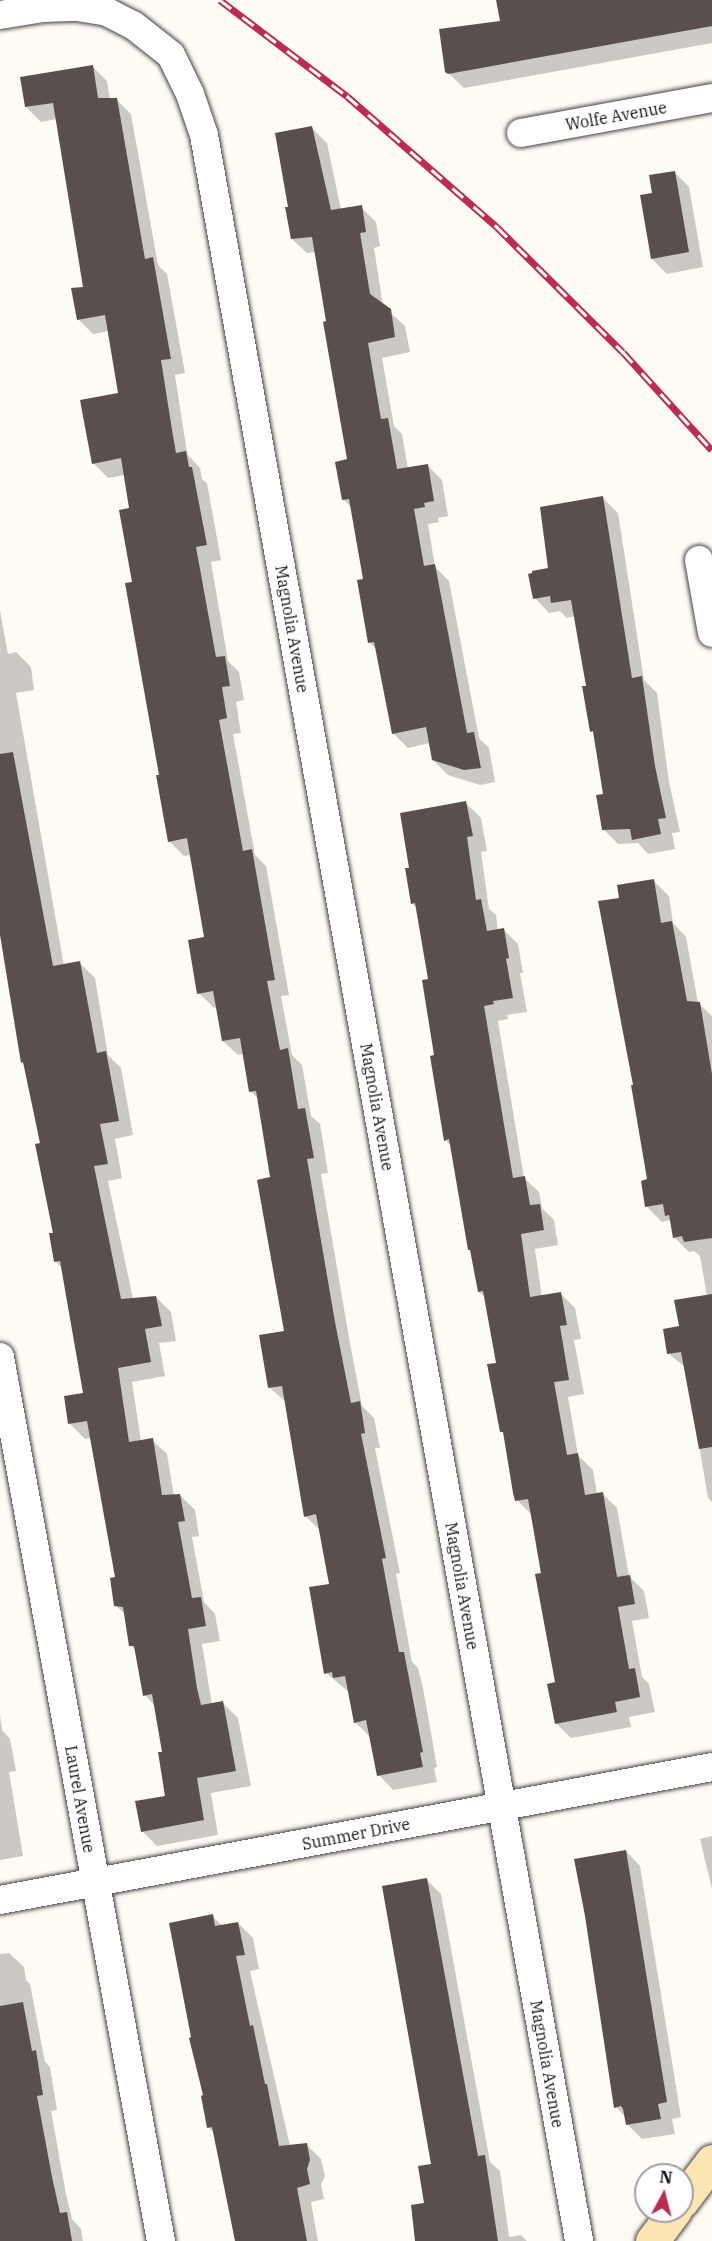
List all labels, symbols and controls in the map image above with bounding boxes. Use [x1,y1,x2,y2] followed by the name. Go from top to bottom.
[564,98,668,134] street label: Wolfe Avenue
[271,564,313,694] street label: Magnolia Avenue
[356,1042,398,1172] street label: Magnolia Avenue
[441,1521,483,1651] street label: Magnolia Avenue
[61,1744,99,1854] street label: Laurel Avenue
[300,1814,412,1854] street label: Summer Drive
[526,1999,568,2129] street label: Magnolia Avenue
[634,2163,694,2223] north arrow
[658,2166,673,2188] text: N

